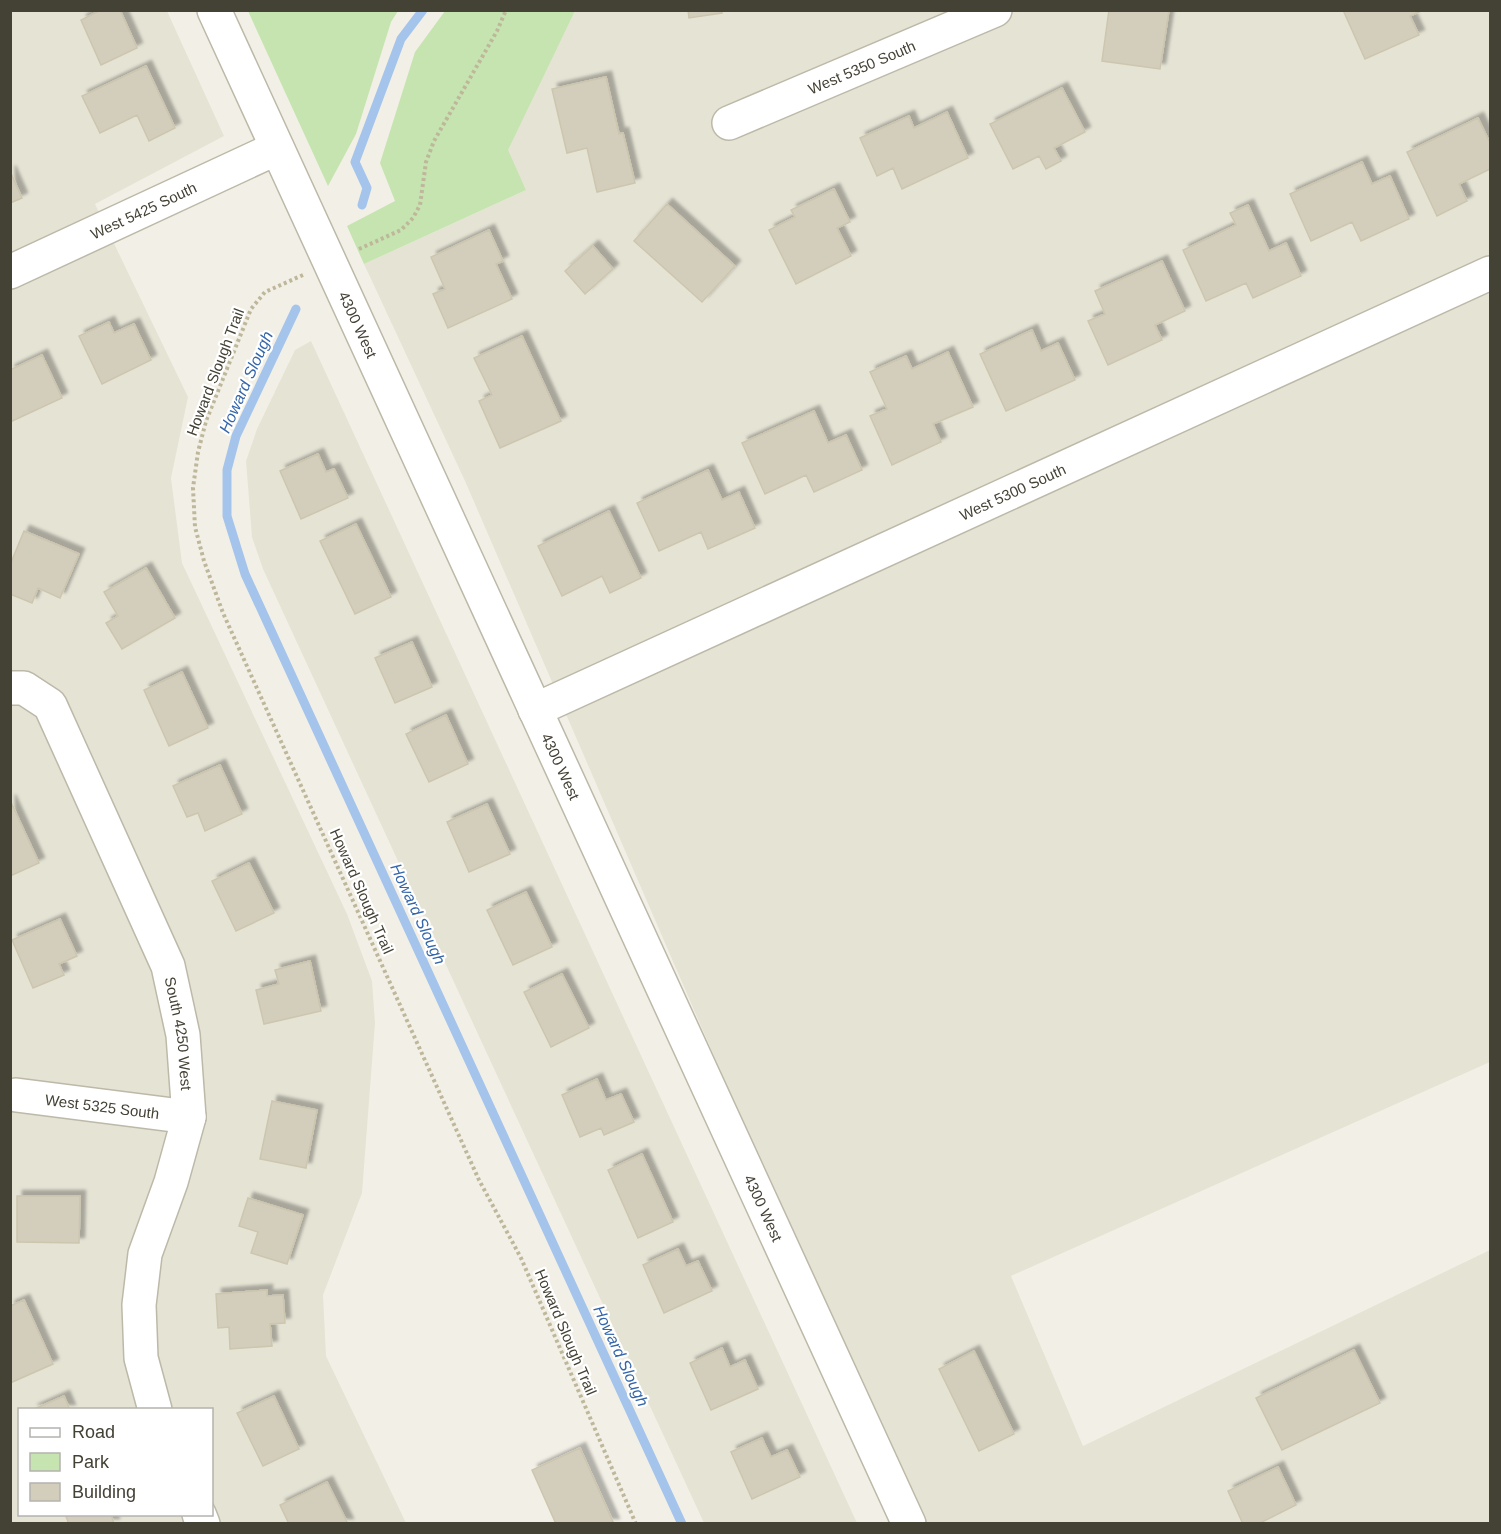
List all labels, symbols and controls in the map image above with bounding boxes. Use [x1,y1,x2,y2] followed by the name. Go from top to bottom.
[805,36,918,97] street label: West 5350 South
[88,178,199,242] street label: West 5425 South
[336,288,381,361] street label: 4300 West
[182,306,248,438] street label: Howard Slough Trail
[215,328,277,436] water label: Howard Slough
[957,460,1068,523] street label: West 5300 South
[538,730,584,803] street label: 4300 West
[327,826,397,956] street label: Howard Slough Trail
[387,861,449,967] water label: Howard Slough
[162,975,196,1092] street label: South 4250 West
[44,1090,160,1122] street label: West 5325 South
[741,1172,787,1245] street label: 4300 West
[532,1267,600,1397] street label: Howard Slough Trail
[590,1303,652,1409] water label: Howard Slough
[18,1408,213,1516] legend
[72,1422,115,1442] text: Road
[72,1452,110,1472] text: Park
[72,1482,136,1502] text: Building

